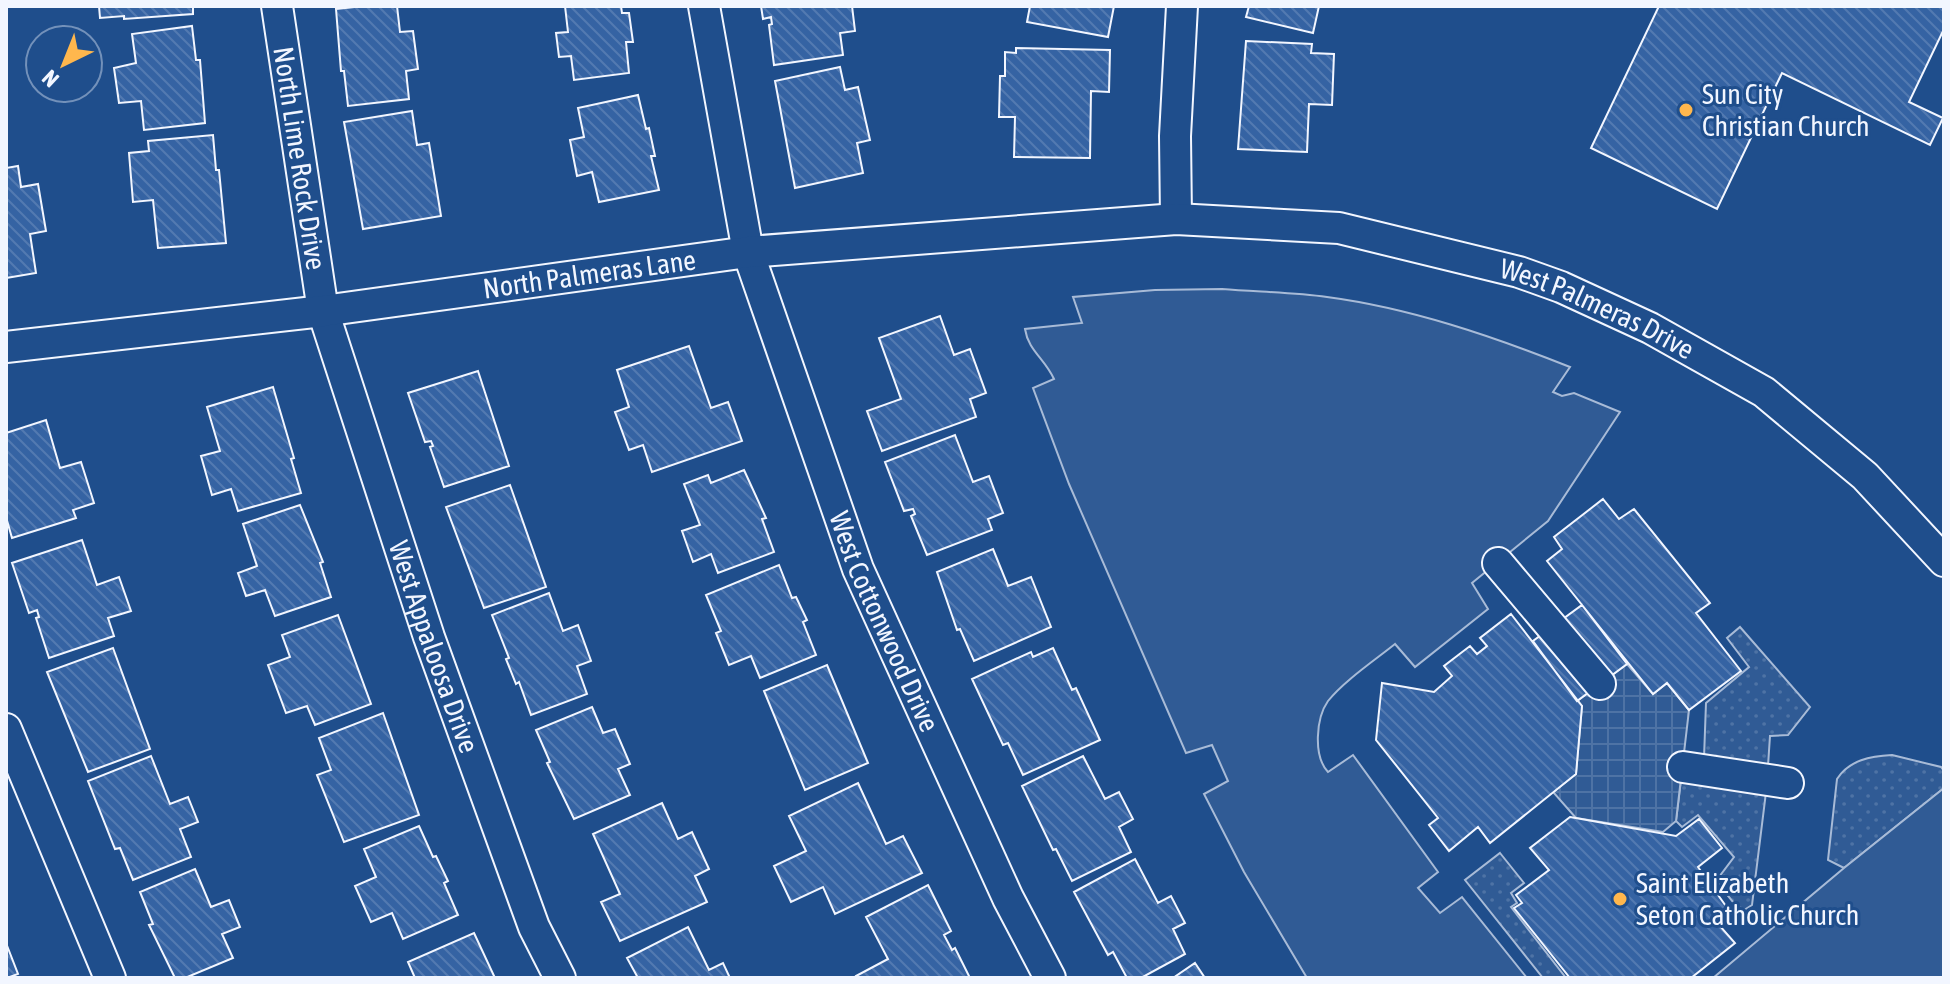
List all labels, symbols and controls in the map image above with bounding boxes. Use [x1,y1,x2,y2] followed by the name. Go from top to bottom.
[24,24,104,104] north arrow
[267,44,333,272] street label: North Lime Rock Drive
[37,65,64,93] text: N
[1702,78,1870,142] place label: Sun City Christian Church
[1677,101,1695,119] marker: Sun City Christian Church
[481,243,698,305] street label: North Palmeras Lane
[1497,252,1700,366] street label: West Palmeras Drive
[823,507,946,737] street label: West Cottonwood Drive
[383,537,485,757] street label: West Appaloosa Drive
[1636,867,1859,931] place label: Saint Elizabeth Seton Catholic Church
[1611,890,1629,908] marker: Saint Elizabeth Seton Catholic Church

